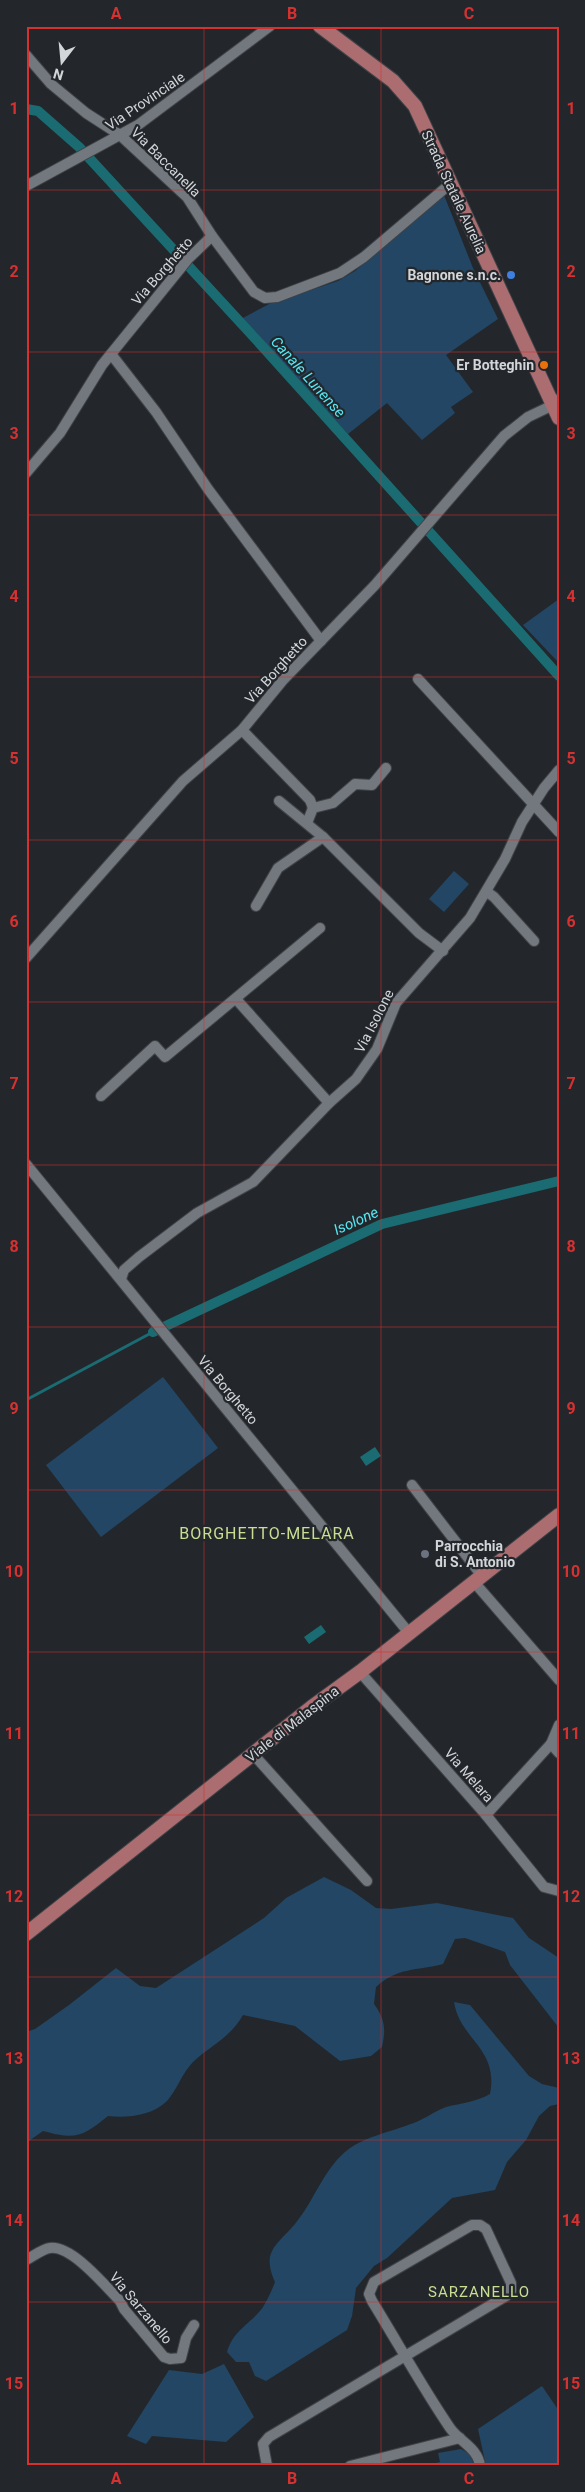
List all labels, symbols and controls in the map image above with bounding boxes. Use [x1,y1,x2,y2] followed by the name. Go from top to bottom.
[111,4,122,23] text: A
[287,4,297,23] text: B
[464,4,474,23] text: C
[38,38,88,88] north arrow
[51,65,65,84] text: N
[102,69,188,133] street label: Via Provinciale
[9,99,19,118] text: 1
[566,99,576,118] text: 1
[128,124,204,200] street label: Via Baccanella
[418,128,490,256] street label: Strada Statale Aurelia
[128,234,196,308] street label: Via Borghetto
[9,262,19,281] text: 2
[566,262,576,281] text: 2
[407,267,501,283] place label: Bagnone s.n.c.
[505,269,517,281] marker: Bagnone s.n.c.
[267,333,349,421] water label: Canale Lunense
[456,357,534,373] place label: Er Botteghin
[538,359,550,371] marker: Er Botteghin
[9,424,19,443] text: 3
[566,424,576,443] text: 3
[9,587,19,606] text: 4
[566,587,576,606] text: 4
[242,633,310,707] street label: Via Borghetto
[9,749,19,768] text: 5
[566,749,576,768] text: 5
[9,912,19,931] text: 6
[566,912,576,931] text: 6
[351,987,397,1055] street label: Via Isolone
[9,1074,19,1093] text: 7
[566,1074,576,1093] text: 7
[331,1203,382,1239] water label: Isolone
[9,1237,19,1256] text: 8
[566,1237,576,1256] text: 8
[195,1352,261,1428] street label: Via Borghetto
[9,1399,19,1418] text: 9
[566,1399,576,1418] text: 9
[179,1524,355,1543] district label: BORGHETTO-MELARA
[435,1538,515,1570] place label: Parrocchia di S. Antonio
[419,1548,431,1560] marker: Parrocchia di S. Antonio
[5,1562,23,1581] text: 10
[562,1562,580,1581] text: 10
[242,1683,342,1765] street label: Viale di Malaspina
[5,1724,23,1743] text: 11
[562,1724,580,1743] text: 11
[441,1745,497,1805] street label: Via Melara
[5,1887,23,1906] text: 12
[562,1887,580,1906] text: 12
[5,2049,23,2068] text: 13
[562,2049,580,2068] text: 13
[5,2211,23,2230] text: 14
[562,2211,580,2230] text: 14
[106,2269,176,2347] street label: Via Sarzanello
[428,2283,530,2301] district label: SARZANELLO
[5,2374,23,2393] text: 15
[562,2374,580,2393] text: 15
[111,2469,122,2488] text: A
[287,2469,297,2488] text: B
[464,2469,474,2488] text: C

